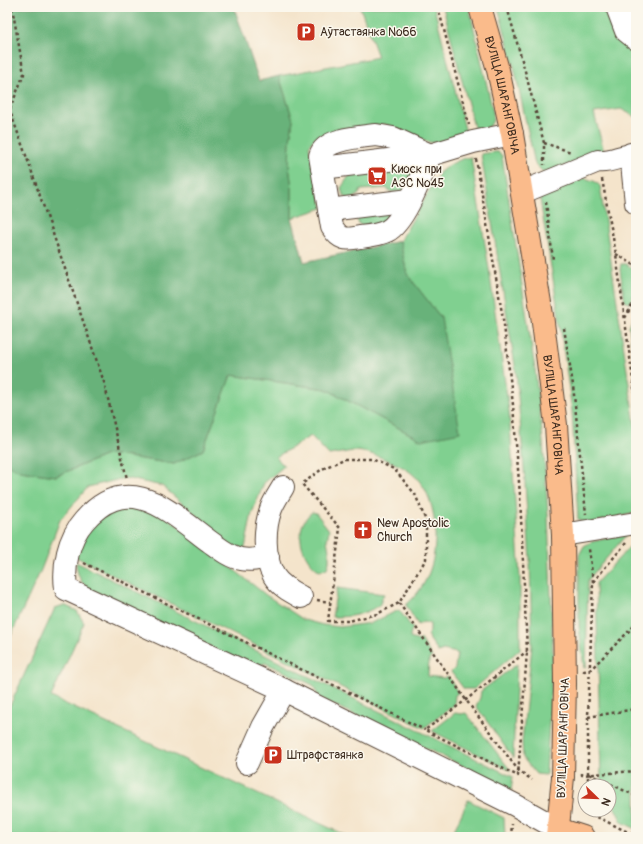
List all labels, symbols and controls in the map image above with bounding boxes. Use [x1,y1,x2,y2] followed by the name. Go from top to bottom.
[295,21,317,43] parking icon: Аўтастаянка №66
[320,25,417,40] place label: Аўтастаянка №66
[481,34,522,156] street label: ВУЛІЦА ШАРАНГОВІЧА
[391,162,444,191] place label: Киоск при АЗС №45
[366,165,388,187] supermarket icon: Киоск при АЗС №45
[539,354,566,476] street label: ВУЛІЦА ШАРАНГОВІЧА
[377,516,449,545] place label: New Apostolic Church
[352,519,374,541] church icon: New Apostolic Church
[554,677,573,799] street label: ВУЛІЦА ШАРАНГОВІЧА
[262,744,284,766] parking icon: Штрафстаянка
[287,748,364,763] place label: Штрафстаянка
[577,778,617,818] north arrow
[598,796,613,808] text: N

